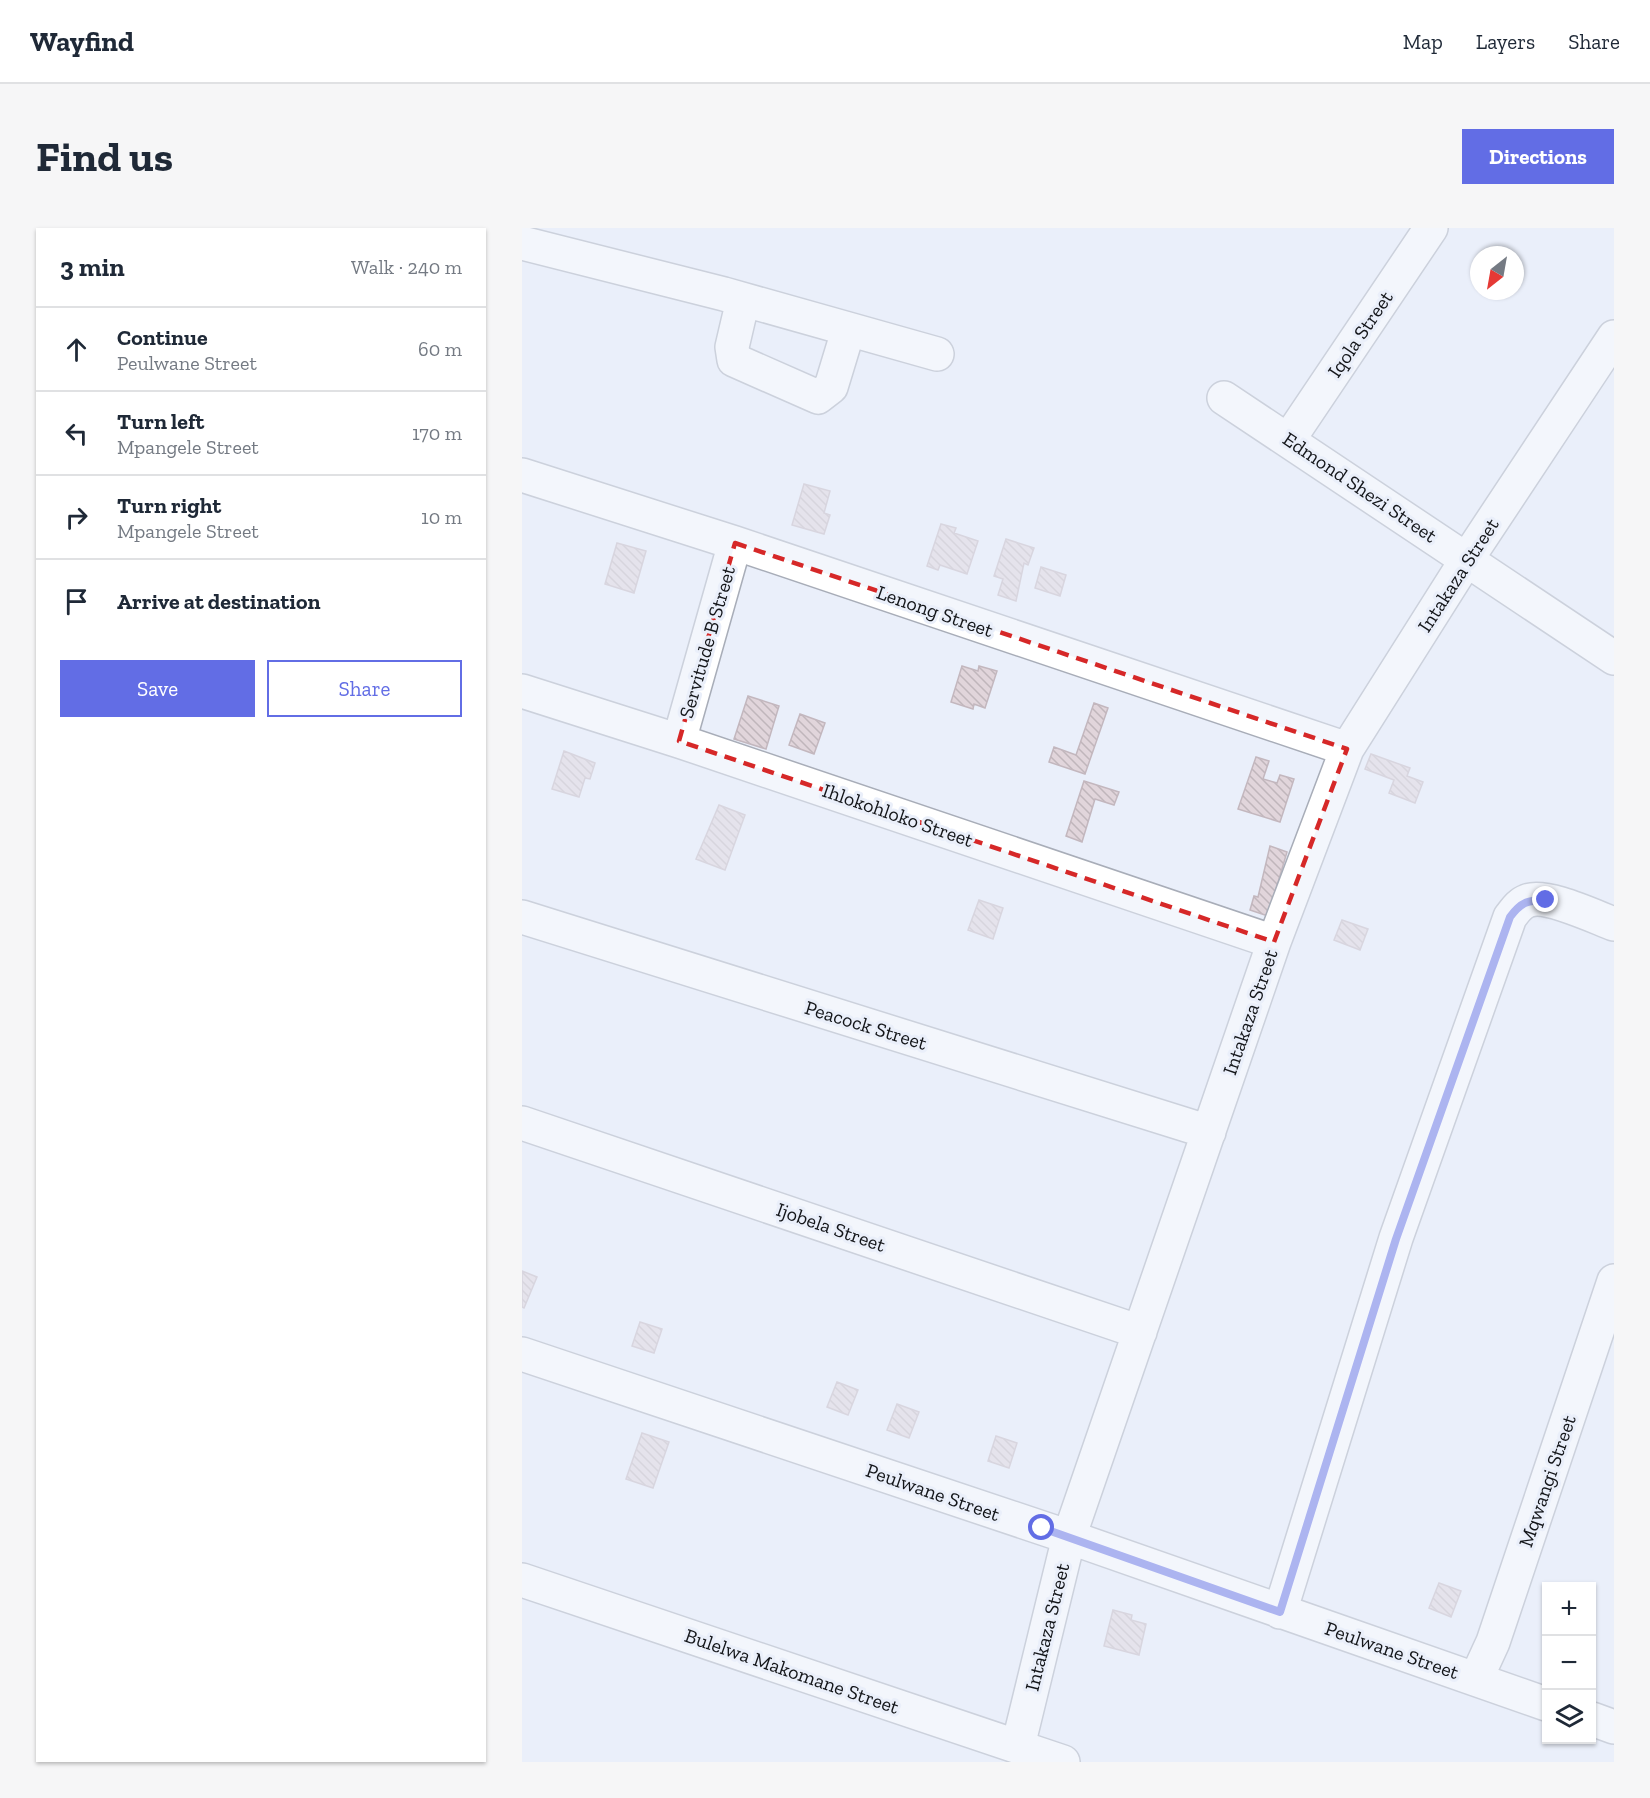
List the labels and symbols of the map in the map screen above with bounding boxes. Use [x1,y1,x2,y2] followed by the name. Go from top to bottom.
[1470,246,1524,300] north arrow
[1322,286,1398,382] street label: Iqola Street
[1278,427,1442,548] street label: Edmond Shezi Street
[1412,513,1504,637] street label: Intakaza Street
[674,563,740,721] street label: Servitude B Street
[874,580,997,642] street label: Lenong Street
[819,778,977,852] street label: Ihlokohloko Street
[1532,886,1558,912] route end
[1217,946,1283,1078] street label: Intakaza Street
[802,995,931,1055] street label: Peacock Street
[773,1197,889,1257] street label: Ijobela Street
[1513,1411,1581,1550] street label: Mqwangi Street
[863,1458,1004,1526] street label: Peulwane Street
[1028,1514,1054,1540] route start
[1019,1560,1075,1694] street label: Intakaza Street
[1322,1616,1463,1684] street label: Peulwane Street
[682,1623,903,1719] street label: Bulelwa Makomane Street

